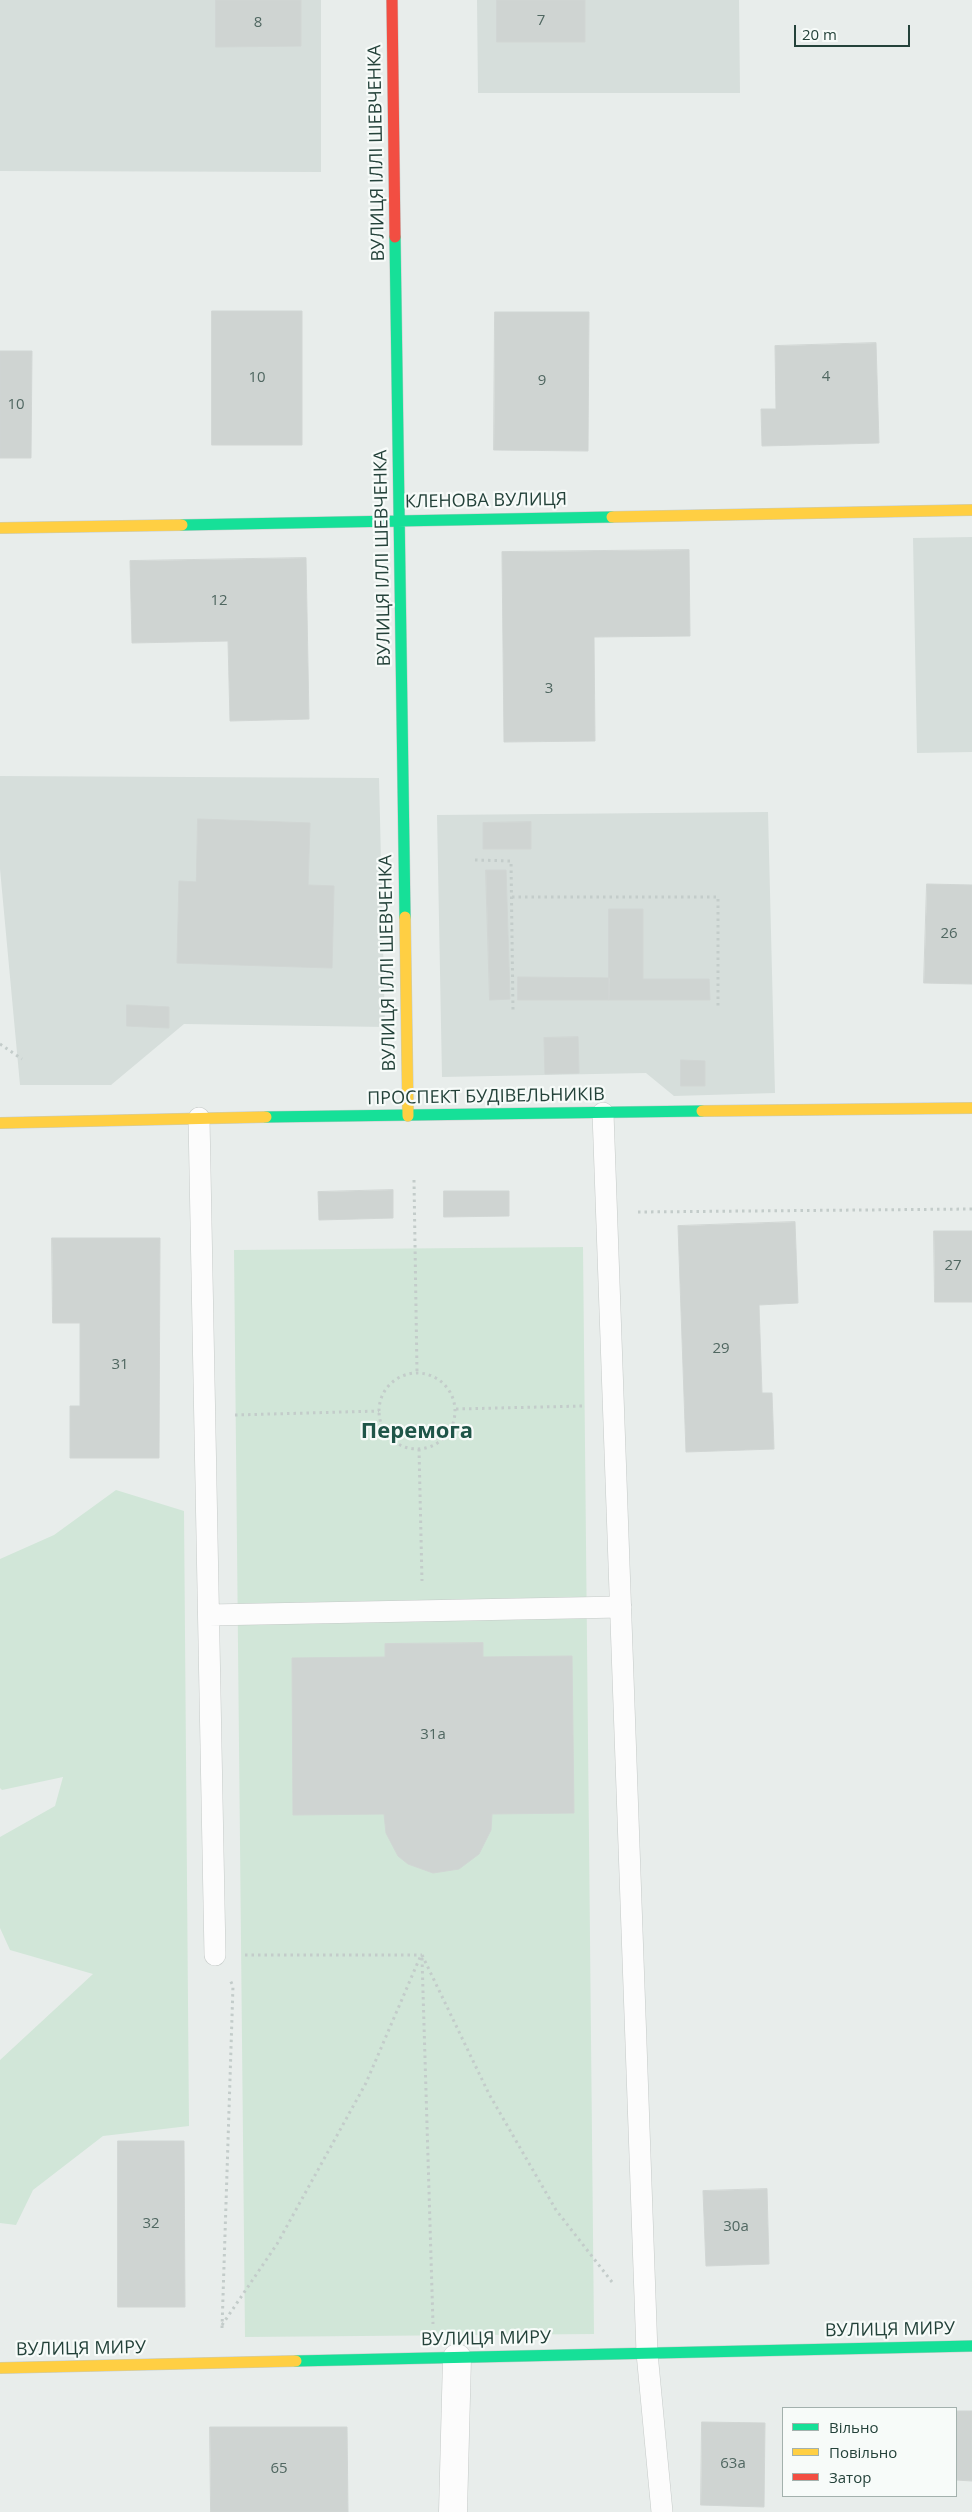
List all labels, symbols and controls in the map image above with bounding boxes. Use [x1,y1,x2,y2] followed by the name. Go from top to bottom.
[537,12,545,30] house number: 7
[254,14,262,32] house number: 8
[797,15,913,47] scale bar
[802,24,837,44] text: 20 m
[364,44,390,262] street label: ВУЛИЦЯ ІЛЛІ ШЕВЧЕНКА
[822,368,830,386] house number: 4
[248,369,266,387] house number: 10
[538,372,546,390] house number: 9
[7,396,25,414] house number: 10
[370,449,396,667] street label: ВУЛИЦЯ ІЛЛІ ШЕВЧЕНКА
[405,489,567,513] street label: КЛЕНОВА ВУЛИЦЯ
[210,592,228,610] house number: 12
[545,680,553,698] house number: 3
[375,854,401,1072] street label: ВУЛИЦЯ ІЛЛІ ШЕВЧЕНКА
[940,925,958,943] house number: 26
[367,1084,605,1110] street label: ПРОСПЕКТ БУДІВЕЛЬНИКІВ
[944,1257,962,1275] house number: 27
[712,1340,730,1358] house number: 29
[111,1356,129,1374] house number: 31
[361,1419,473,1445] district label: Перемога
[420,1726,446,1744] house number: 31а
[142,2215,160,2233] house number: 32
[723,2218,749,2236] house number: 30а
[825,2318,955,2342] street label: ВУЛИЦЯ МИРУ
[421,2327,551,2351] street label: ВУЛИЦЯ МИРУ
[16,2337,146,2361] street label: ВУЛИЦЯ МИРУ
[782,2407,957,2497] legend
[829,2417,878,2437] text: Вільно
[829,2442,897,2462] text: Повільно
[720,2455,746,2473] house number: 63а
[270,2460,288,2478] house number: 65
[829,2467,871,2487] text: Затор

